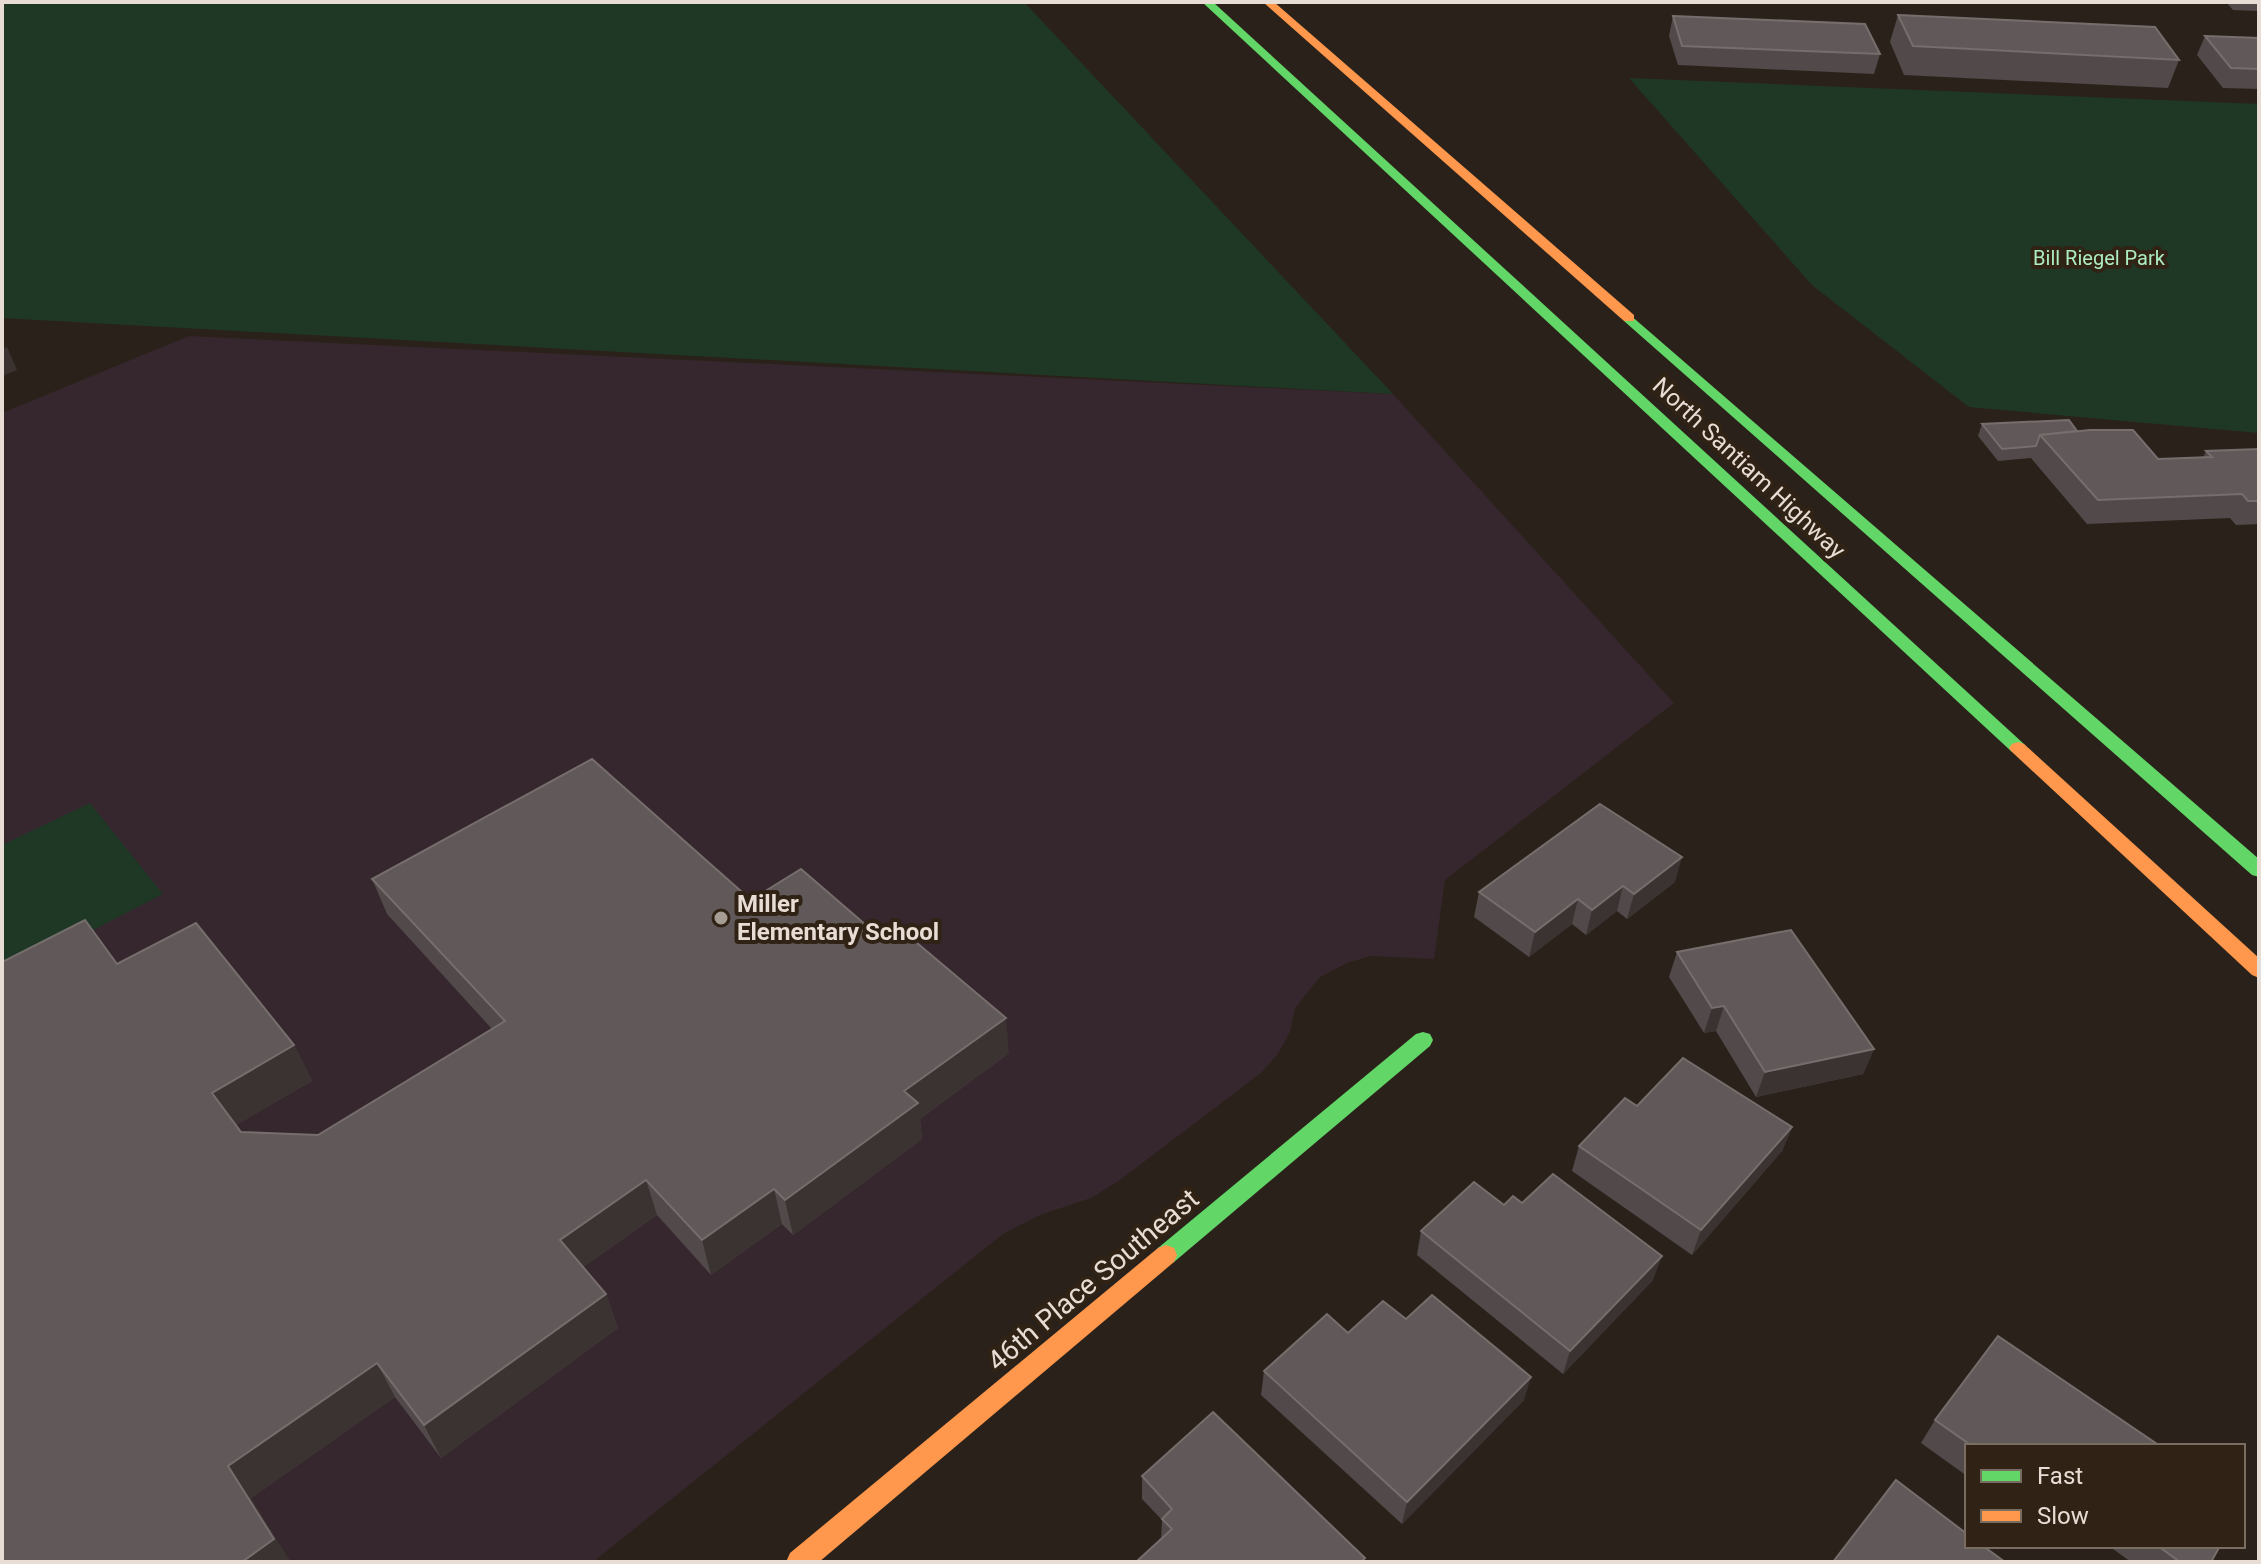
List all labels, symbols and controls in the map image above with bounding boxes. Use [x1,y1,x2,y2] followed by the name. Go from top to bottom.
[2033,246,2166,270] park label: Bill Riegel Park
[1647,372,1851,565] street label: North Santiam Highway
[737,890,939,946] place label: Miller Elementary School
[712,909,730,927] marker: Miller Elementary School
[981,1182,1205,1378] street label: 46th Place Southeast
[1965,1444,2245,1548] legend
[2037,1462,2083,1490] text: Fast
[2037,1502,2089,1530] text: Slow

